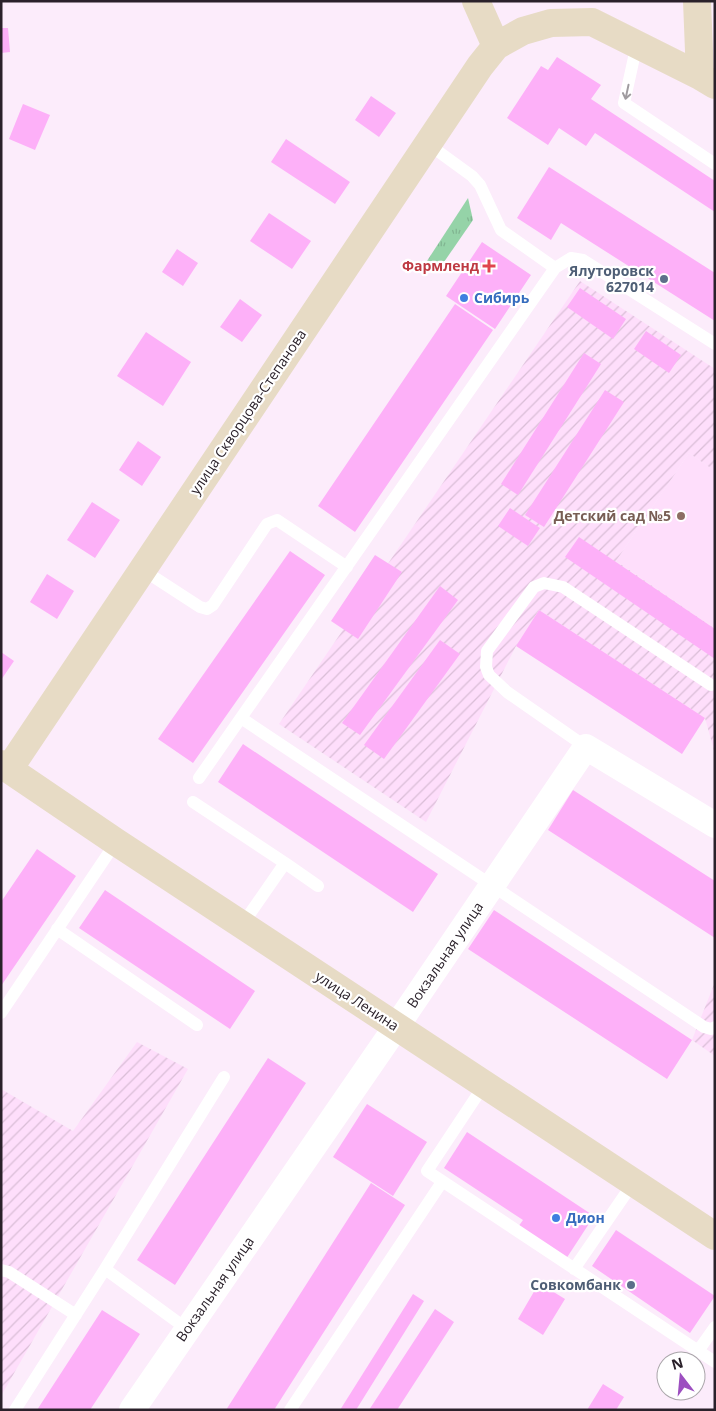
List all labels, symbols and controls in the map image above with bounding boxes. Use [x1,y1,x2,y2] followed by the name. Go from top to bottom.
[621,84,631,100] one-way arrow
[402,256,480,275] place label: Фармленд
[483,260,495,272] marker: Фармленд
[568,261,654,296] place label: Ялуторовск 627014
[658,273,670,285] marker: Ялуторовск 627014
[474,288,530,307] place label: Сибирь
[458,292,470,304] marker: Сибирь
[185,325,310,498] street label: улица Скворцова-Степанова
[554,506,671,525] place label: Детский сад №5
[675,510,687,522] marker: Детский сад №5
[402,898,487,1011] street label: Вокзальная улица
[312,966,403,1035] street label: улица Ленина
[566,1208,605,1227] place label: Дион
[550,1212,562,1224] marker: Дион
[171,1232,258,1345] street label: Вокзальная улица
[530,1275,621,1294] place label: Совкомбанк
[625,1279,637,1291] marker: Совкомбанк
[656,1351,706,1401] north arrow
[669,1352,685,1374] text: N

